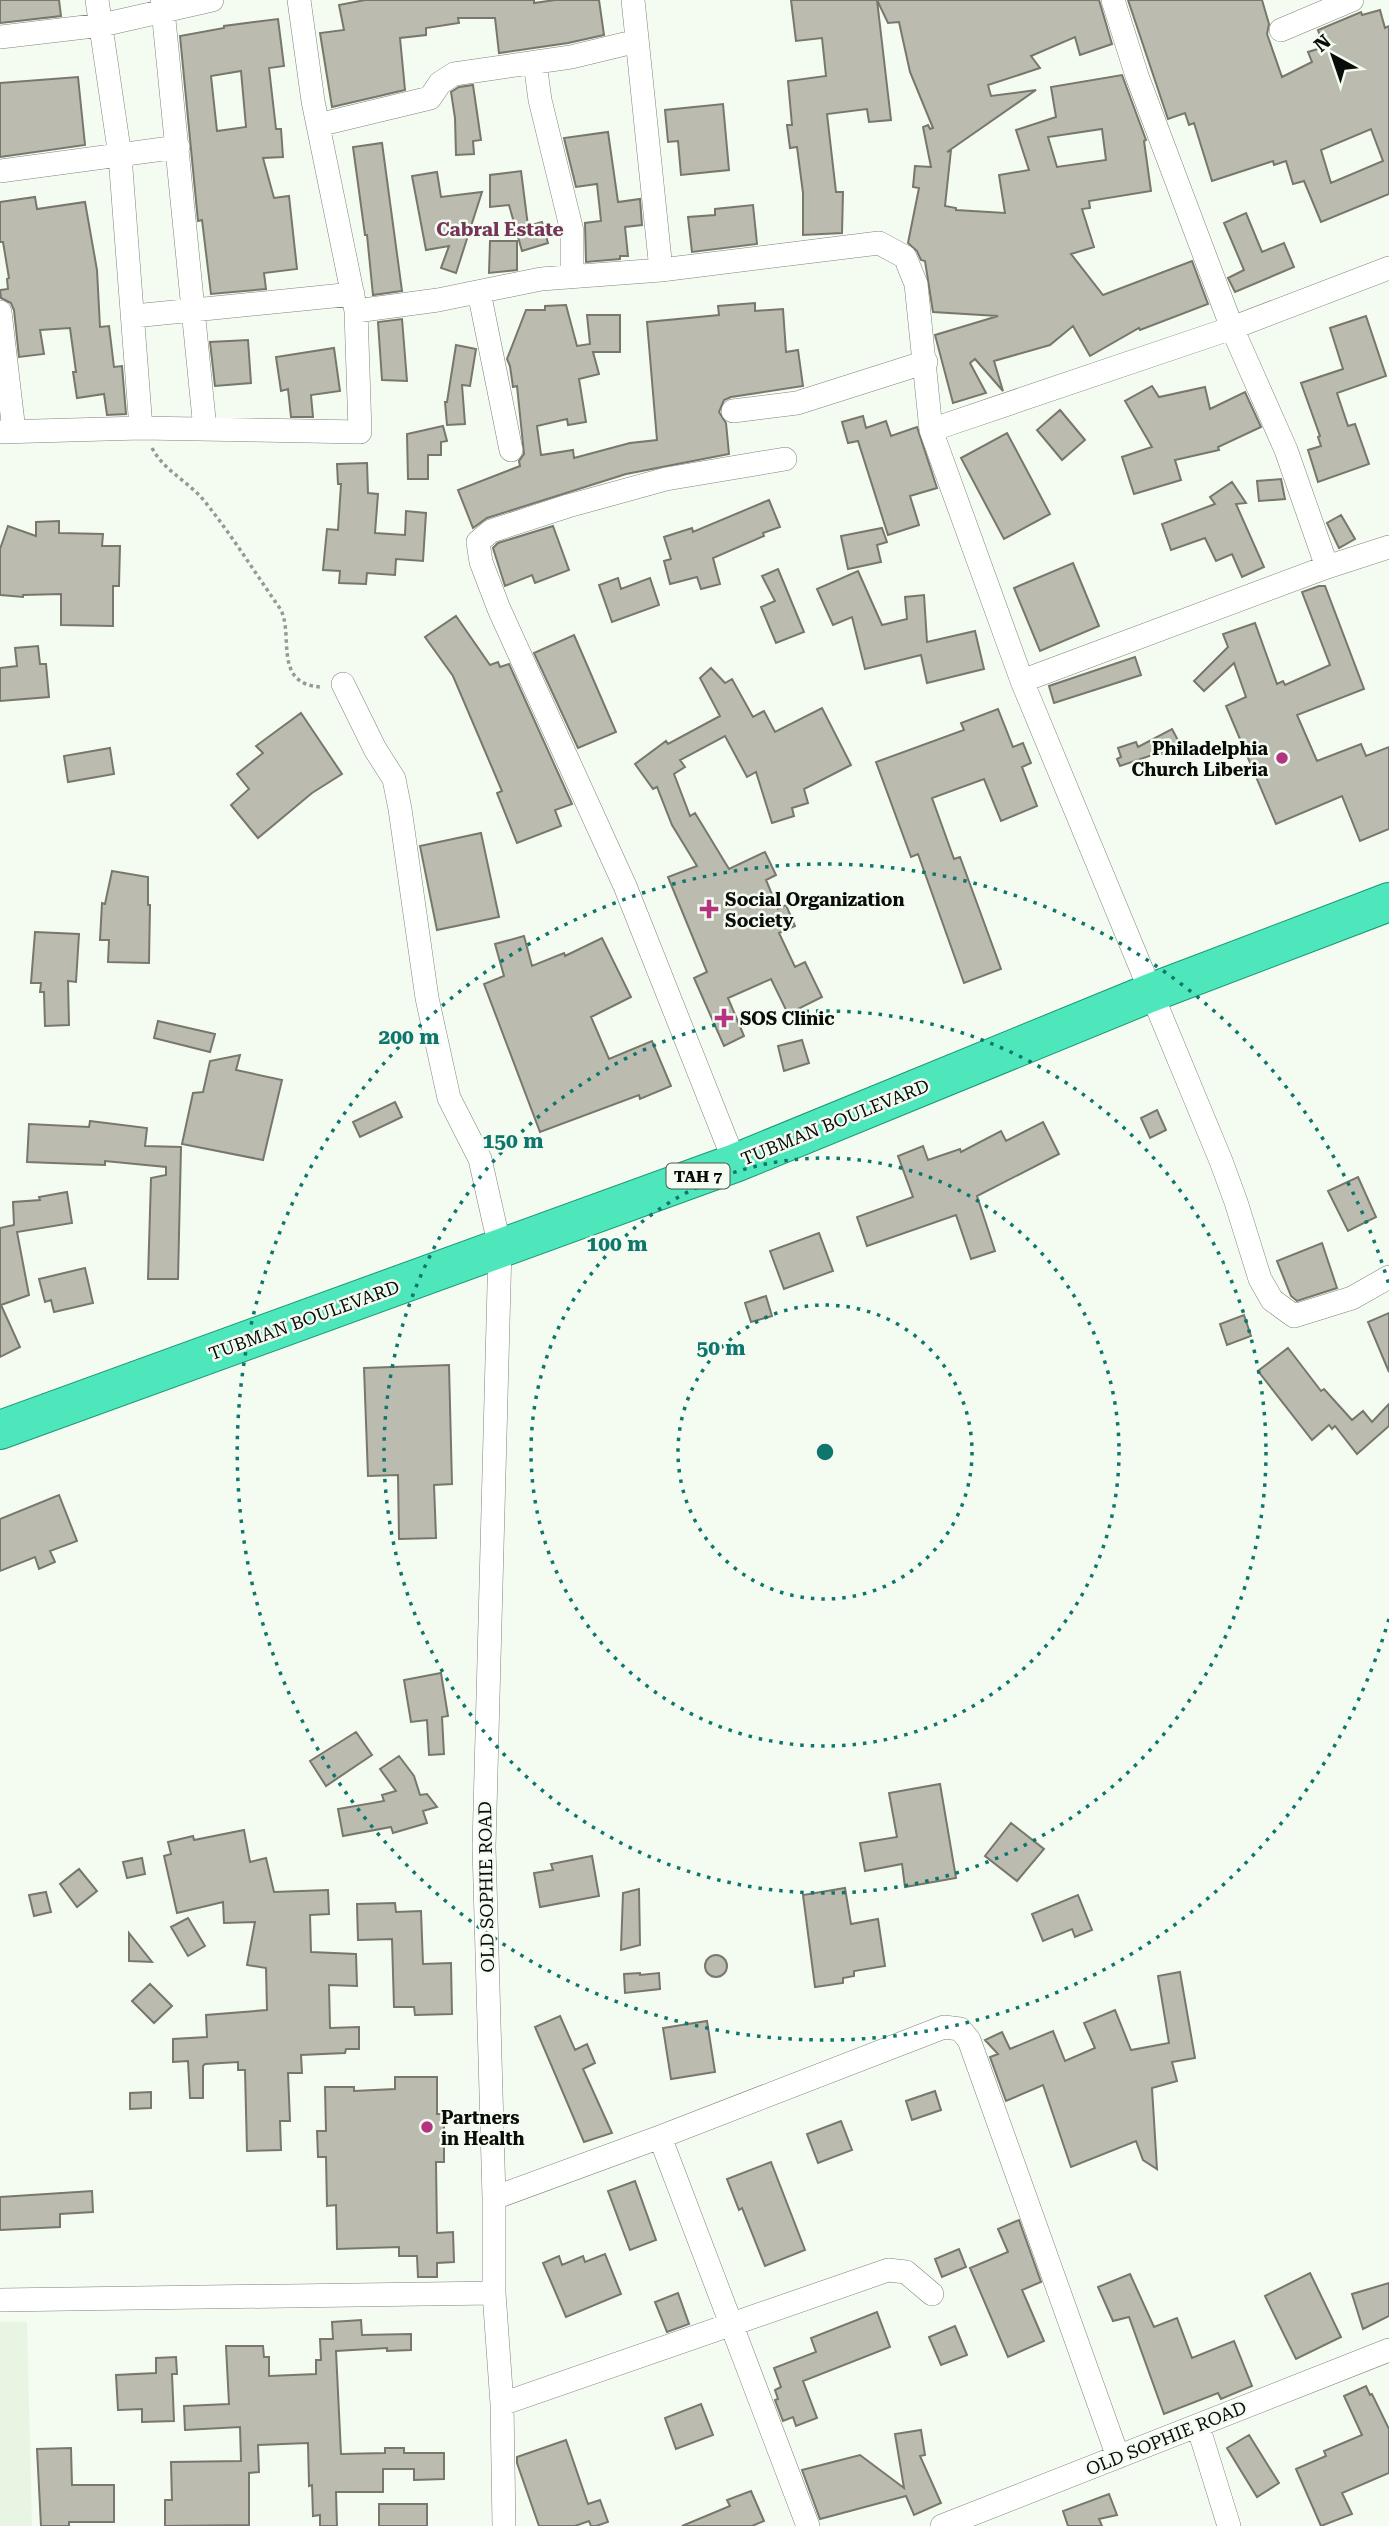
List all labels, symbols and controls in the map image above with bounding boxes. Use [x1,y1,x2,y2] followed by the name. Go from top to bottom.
[1298,21,1368,91] north arrow
[1309,30,1336,57] text: N
[436,218,564,241] district label: Cabral Estate
[1132,738,1268,780] place label: Philadelphia Church Liberia
[1274,750,1290,766] marker: Philadelphia Church Liberia
[725,889,905,931] place label: Social Organization Society
[699,899,719,919] marker: Social Organization Society
[714,1008,734,1028] marker: SOS Clinic
[740,1008,835,1029] place label: SOS Clinic
[379,1025,439,1049] text: 200 m
[738,1075,932,1169] street label: TUBMAN BOULEVARD
[483,1129,543,1153] text: 150 m
[666,1164,730,1188] road number: TAH 7
[587,1232,647,1256] text: 100 m
[206,1276,402,1364] street label: TUBMAN BOULEVARD
[696,1336,746,1360] text: 50 m
[813,1440,837,1464] centre of rings
[474,1801,498,1973] street label: OLD SOPHIE ROAD
[441,2107,525,2149] place label: Partners in Health
[419,2119,435,2135] marker: Partners in Health
[1083,2396,1249,2480] street label: OLD SOPHIE ROAD

